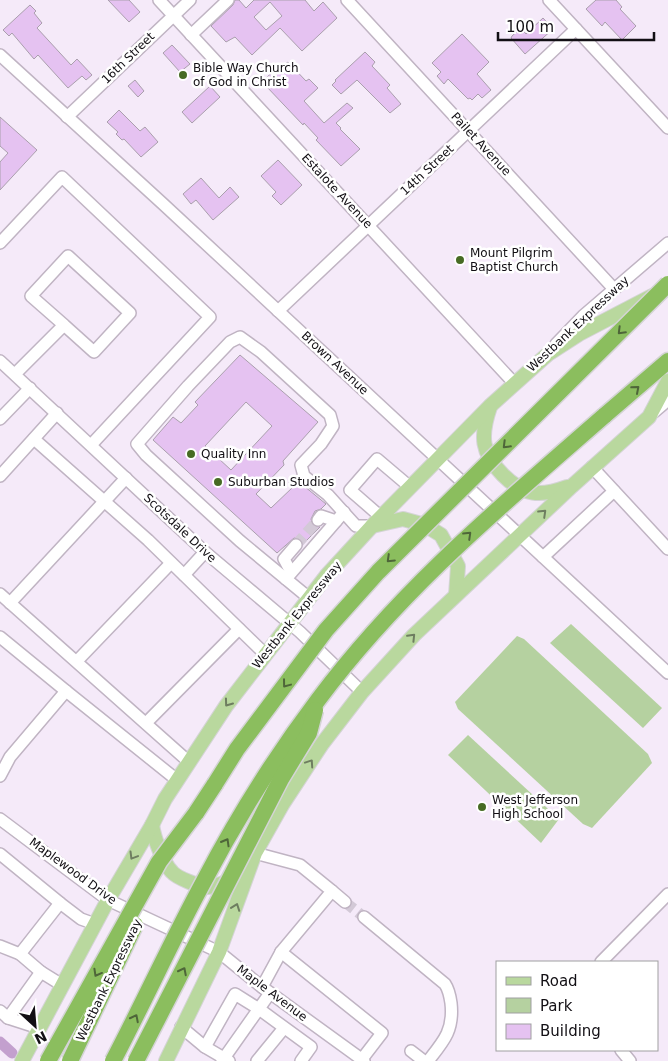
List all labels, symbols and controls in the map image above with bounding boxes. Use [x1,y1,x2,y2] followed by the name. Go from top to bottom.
[498,10,654,42] scale bar
[506,18,554,36] text: 100 m
[99,29,157,87] street label: 16th Street
[193,61,299,89] place label: Bible Way Church of God in Christ
[177,69,189,81] marker: Bible Way Church of God in Christ
[448,110,514,178] street label: Pailet Avenue
[397,142,457,198] street label: 14th Street
[299,151,375,231] street label: Estalote Avenue
[470,246,558,274] place label: Mount Pilgrim Baptist Church
[454,254,466,266] marker: Mount Pilgrim Baptist Church
[524,273,632,375] street label: Westbank Expressway
[618,325,627,334] one-way arrow
[299,329,371,397] street label: Brown Avenue
[630,385,639,394] one-way arrow
[503,439,512,448] one-way arrow
[201,447,266,461] place label: Quality Inn
[185,448,197,460] marker: Quality Inn
[228,475,334,489] place label: Suburban Studios
[212,476,224,488] marker: Suburban Studios
[141,491,219,565] street label: Scotsdale Drive
[537,510,546,519] one-way arrow
[462,532,471,541] one-way arrow
[387,554,396,563] one-way arrow
[249,559,345,671] street label: Westbank Expressway
[406,634,415,643] one-way arrow
[283,678,292,688] one-way arrow
[225,697,234,707] one-way arrow
[304,759,313,769] one-way arrow
[492,793,578,821] place label: West Jefferson High School
[476,801,488,813] marker: West Jefferson High School
[27,835,119,907] street label: Maplewood Drive
[219,839,229,848] one-way arrow
[130,851,140,860] one-way arrow
[230,903,240,911] one-way arrow
[73,917,145,1043] street label: Westbank Expressway
[496,961,658,1051] legend
[234,962,310,1024] street label: Maple Avenue
[176,967,186,976] one-way arrow
[93,968,103,977] one-way arrow
[540,972,578,990] text: Road
[540,997,573,1015] text: Park
[10,1001,60,1051] north arrow
[129,1014,139,1023] one-way arrow
[540,1022,601,1040] text: Building
[32,1028,49,1047] text: N

